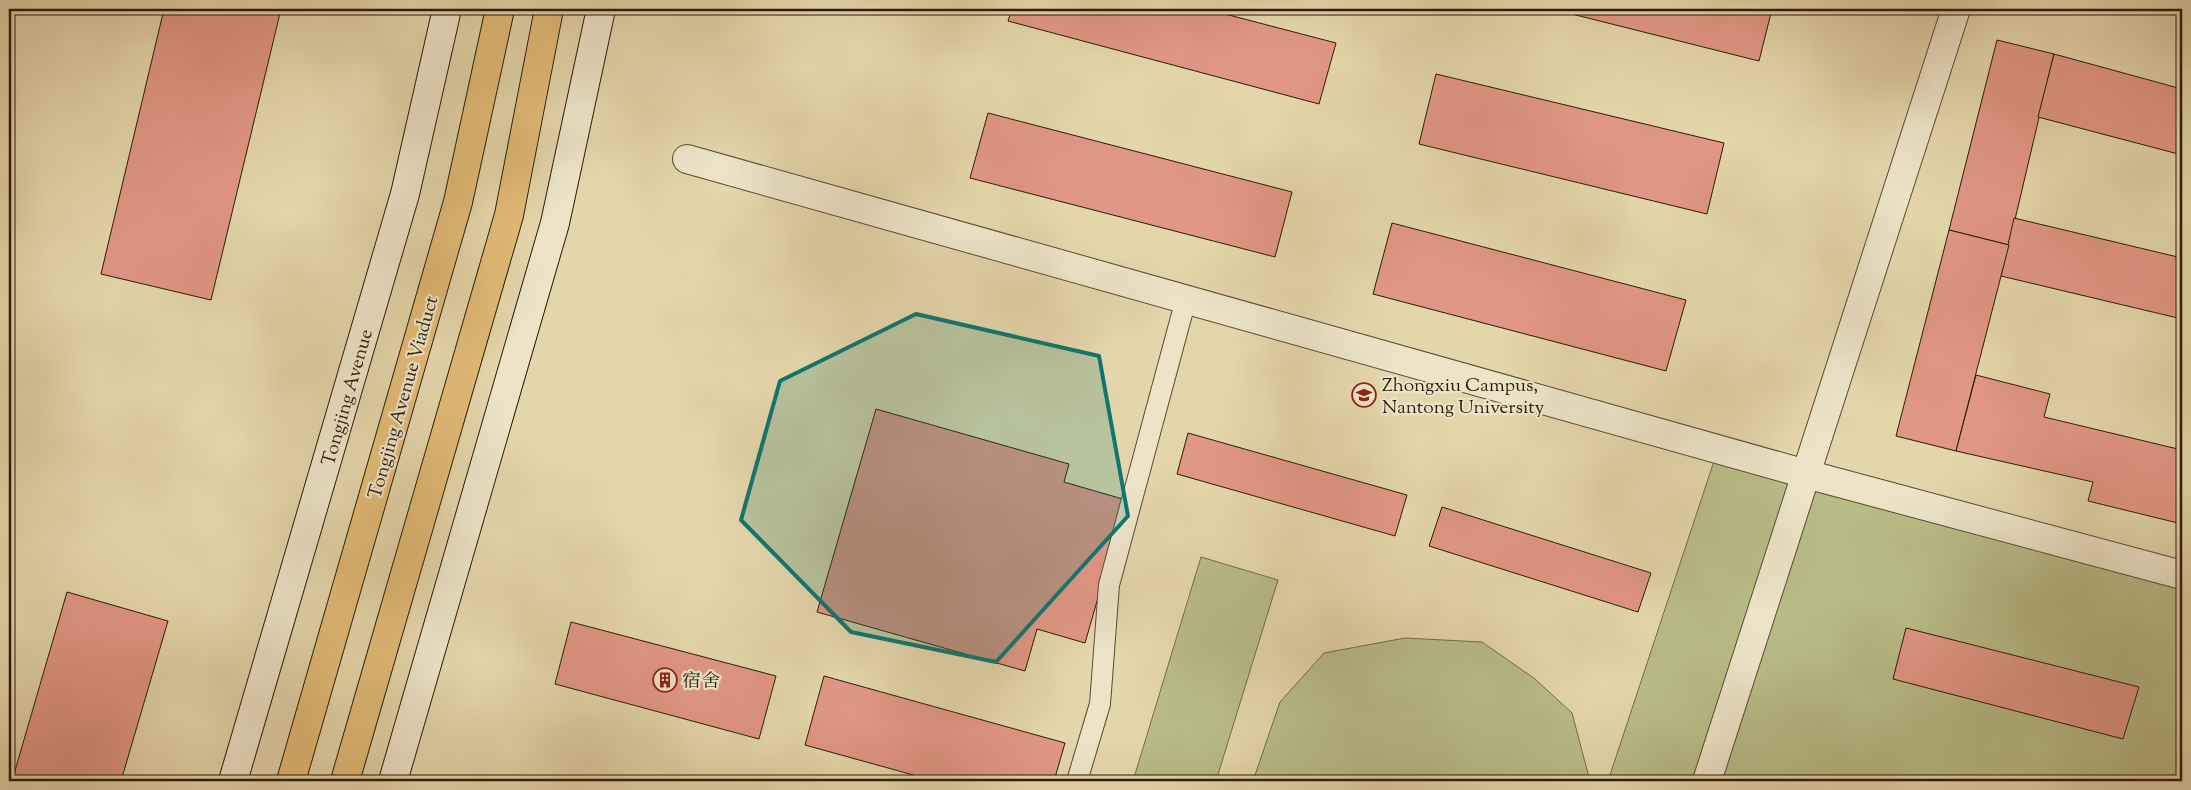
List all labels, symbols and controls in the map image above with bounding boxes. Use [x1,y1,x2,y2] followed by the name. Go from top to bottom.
[363,293,446,502] street label: Tongjing Avenue Viaduct
[316,326,381,469] street label: Tongjing Avenue
[1382,373,1545,422] place label: Zhongxiu Campus, Nantong University
[1351,382,1377,408] school or university icon: Zhongxiu Campus, Nantong University
[652,667,678,693] building icon: 宿舍
[682,669,720,696] place label: 宿舍

